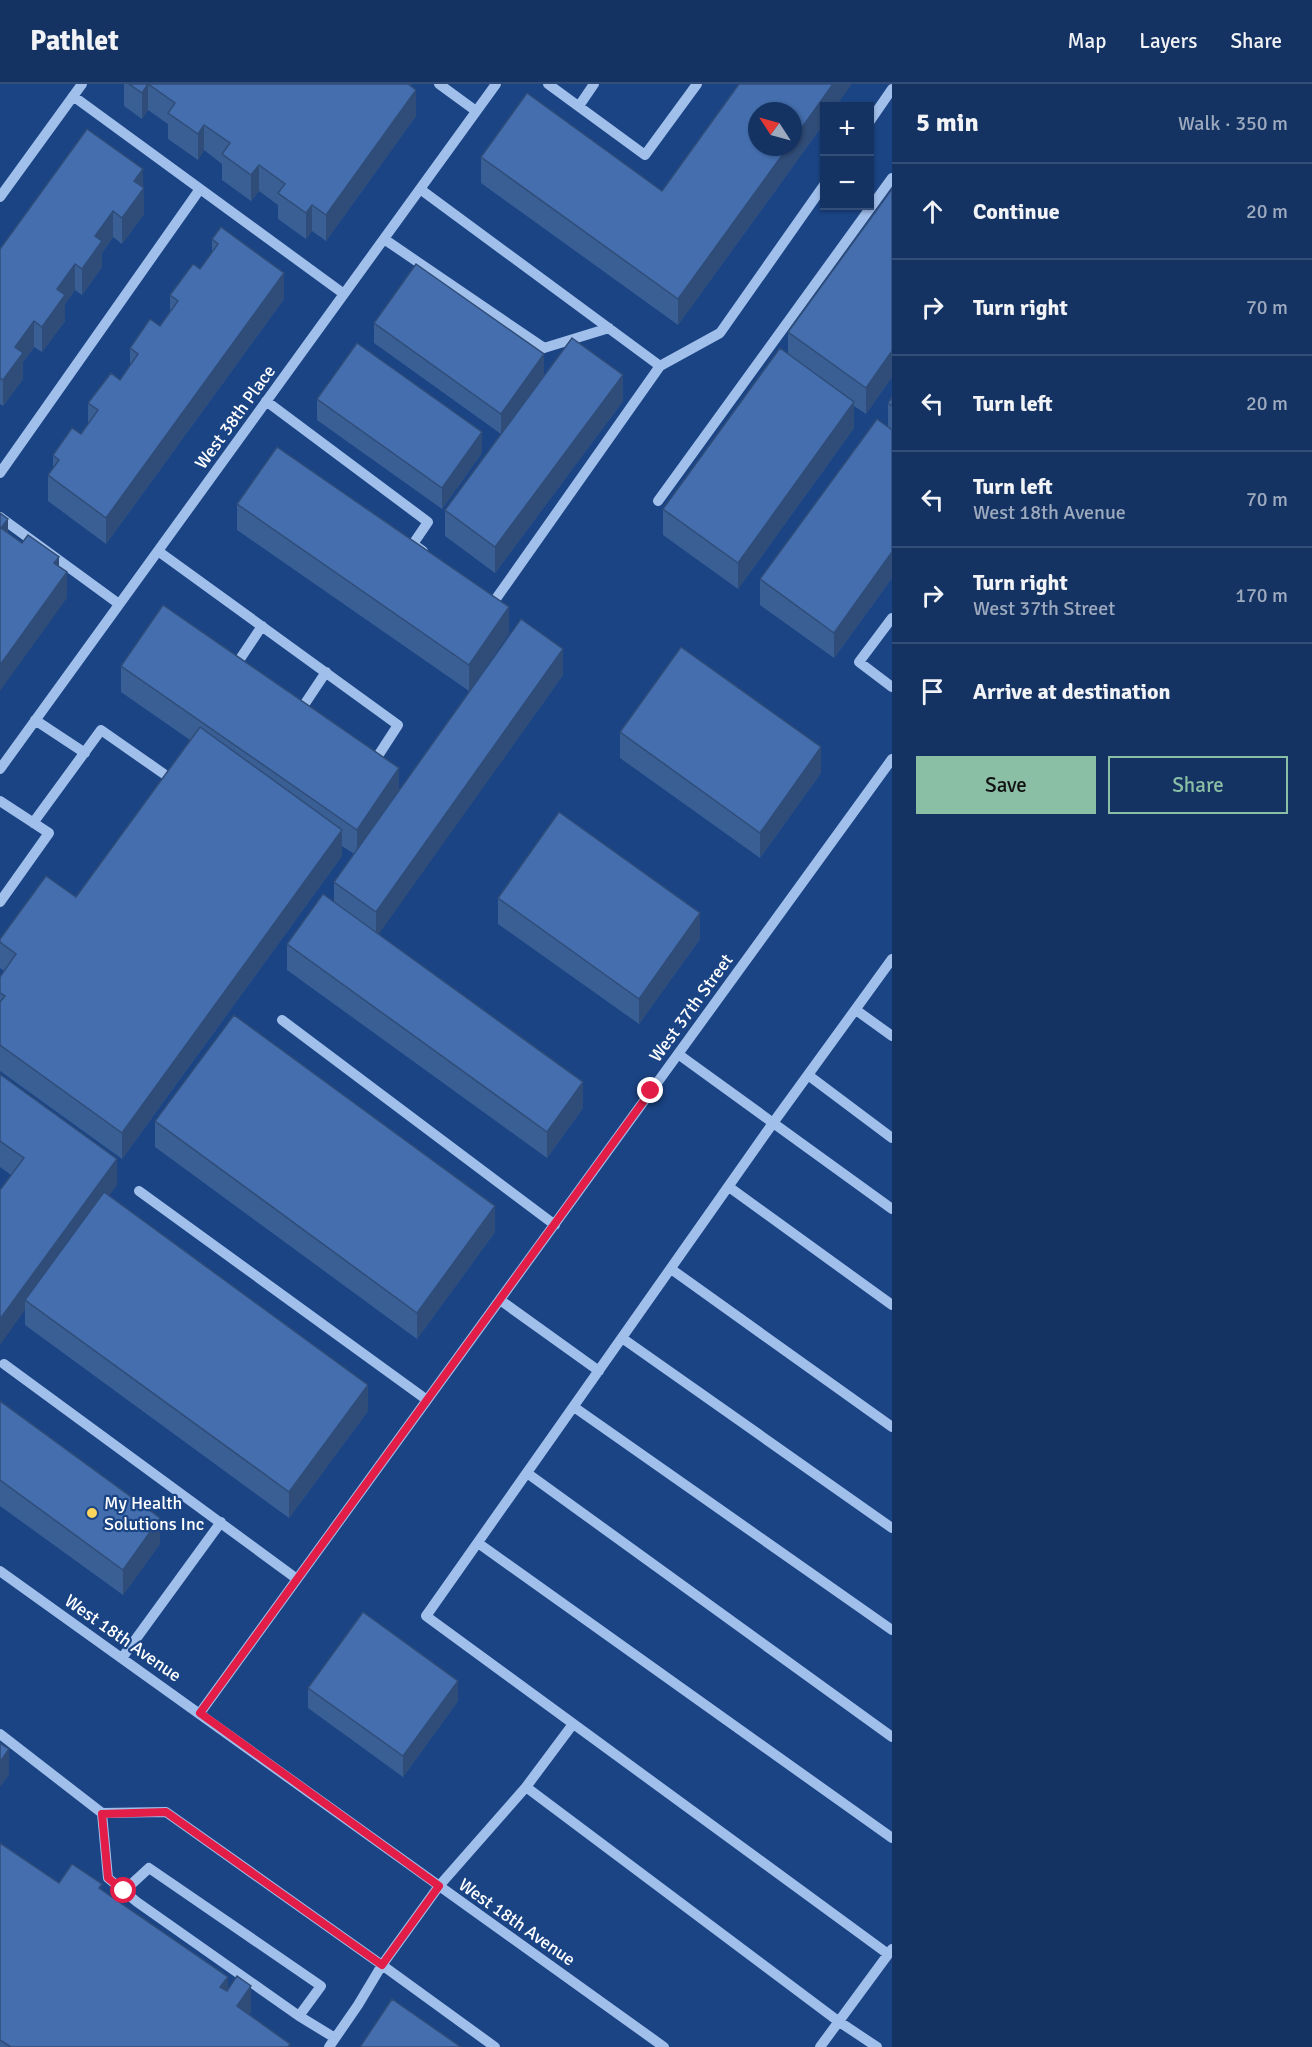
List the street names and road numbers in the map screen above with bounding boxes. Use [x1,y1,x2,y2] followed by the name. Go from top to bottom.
[190,361,280,473] street label: West 38th Place
[644,950,738,1066] street label: West 37th Street
[60,1590,186,1686] street label: West 18th Avenue
[454,1874,580,1970] street label: West 18th Avenue

